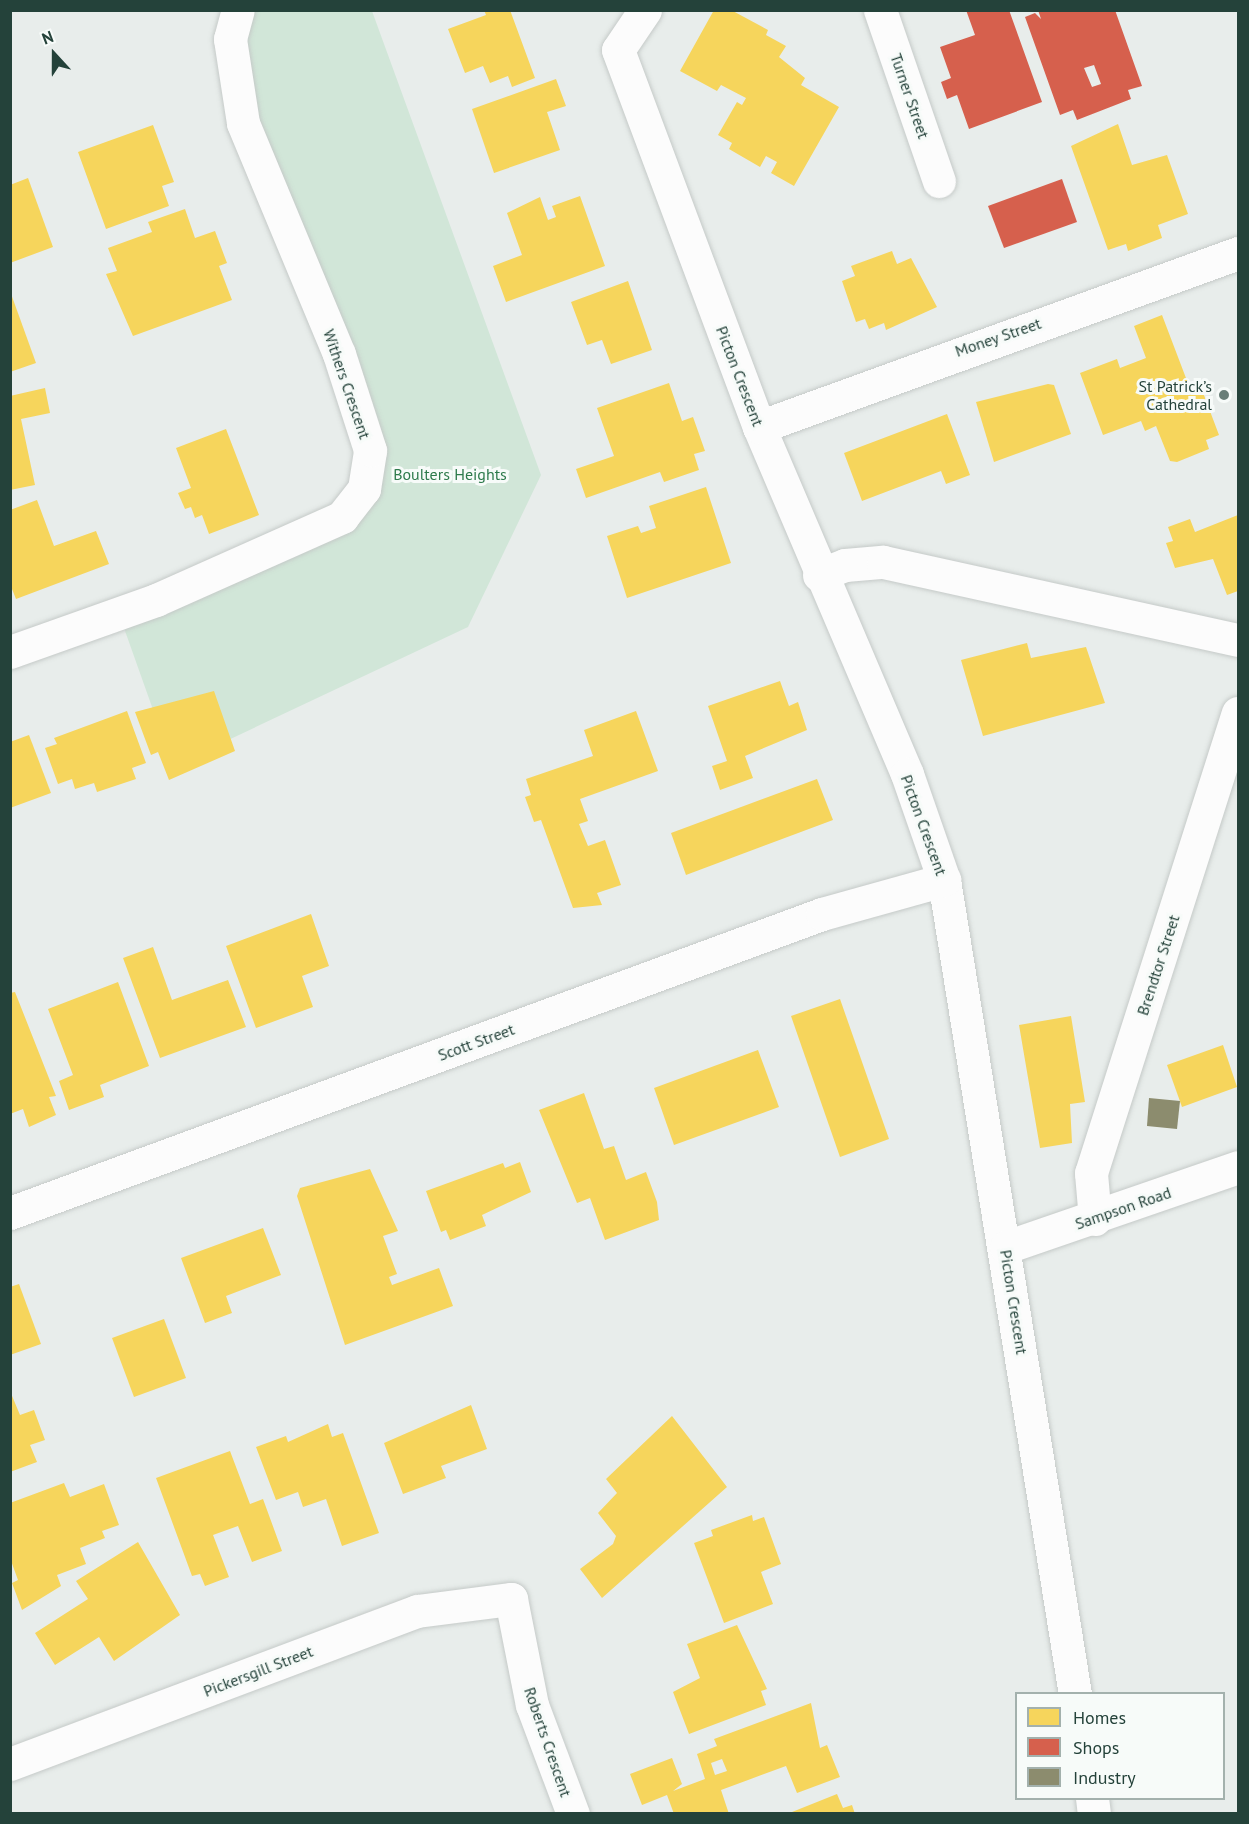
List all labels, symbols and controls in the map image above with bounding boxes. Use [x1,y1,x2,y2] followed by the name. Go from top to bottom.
[24,24,84,84] north arrow
[39,26,56,48] text: N
[886,51,934,141] street label: Turner Street
[952,313,1044,361] street label: Money Street
[712,323,768,429] street label: Picton Crescent
[319,327,375,441] street label: Withers Crescent
[1139,376,1212,414] place label: St Patrick’s Cathedral
[1217,388,1231,402] marker: St Patrick’s Cathedral
[393,464,507,484] park label: Boulters Heights
[897,772,951,878] street label: Picton Crescent
[1133,912,1183,1018] street label: Brendtor Street
[435,1019,517,1065] street label: Scott Street
[1072,1183,1174,1233] street label: Sampson Road
[996,1248,1032,1356] street label: Picton Crescent
[201,1641,315,1701] street label: Pickersgill Street
[520,1685,576,1799] street label: Roberts Crescent
[1015,1692,1225,1800] legend
[1073,1706,1126,1729] text: Homes
[1073,1736,1119,1759] text: Shops
[1073,1766,1136,1789] text: Industry

